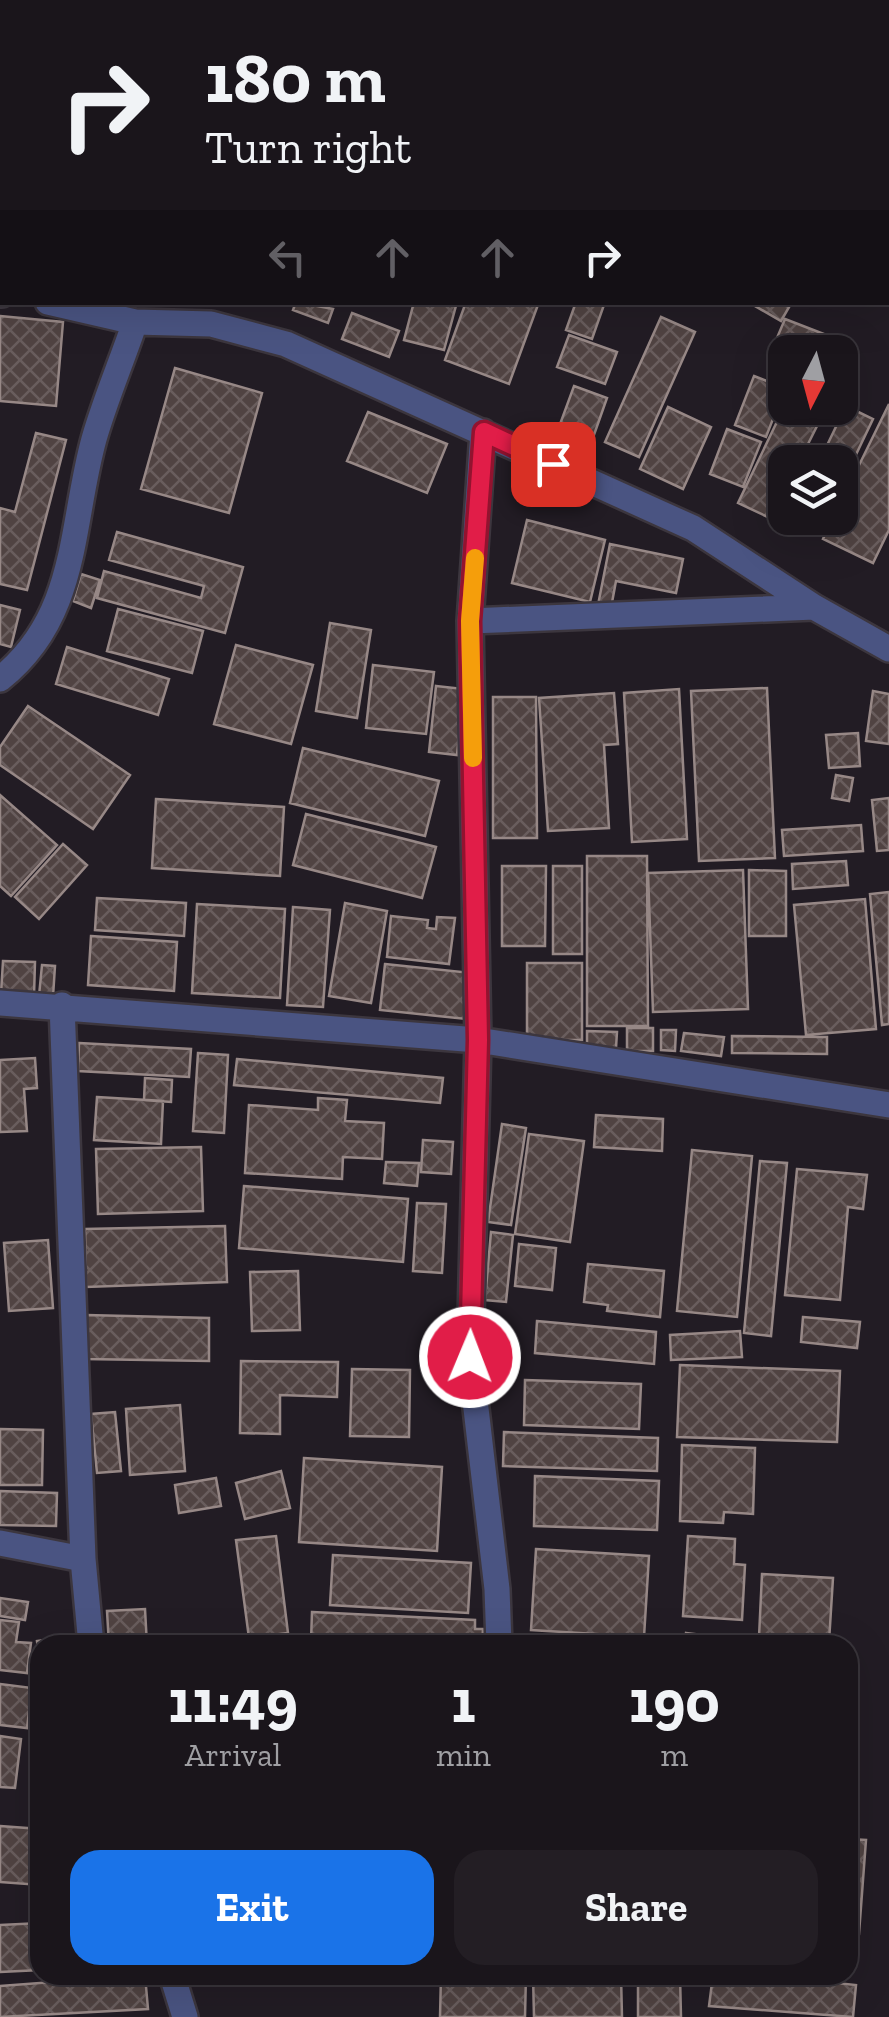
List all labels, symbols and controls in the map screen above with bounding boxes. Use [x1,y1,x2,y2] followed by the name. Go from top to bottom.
[205,36,386,120] text: 180 m
[40,40,170,170] icon: right
[205,121,411,175] text: Turn right
[260,230,315,285] icon: left
[365,230,420,285] icon: ahead
[470,230,525,285] icon: ahead
[575,230,630,285] icon: right
[768,335,858,425] north arrow
[768,335,858,535] map controls
[511,422,596,507] pin
[526,437,581,492] icon: arrive
[768,445,858,535] button: layers
[418,1305,522,1409] position arrow
[168,1665,298,1737] text: 11:49
[451,1665,476,1737] text: 1
[629,1665,720,1737] text: 190
[185,1736,281,1774] text: Arrival
[436,1736,491,1774] text: min
[661,1736,688,1774] text: m
[70,1850,434,1965] button: Exit
[454,1850,818,1965] button: Share

